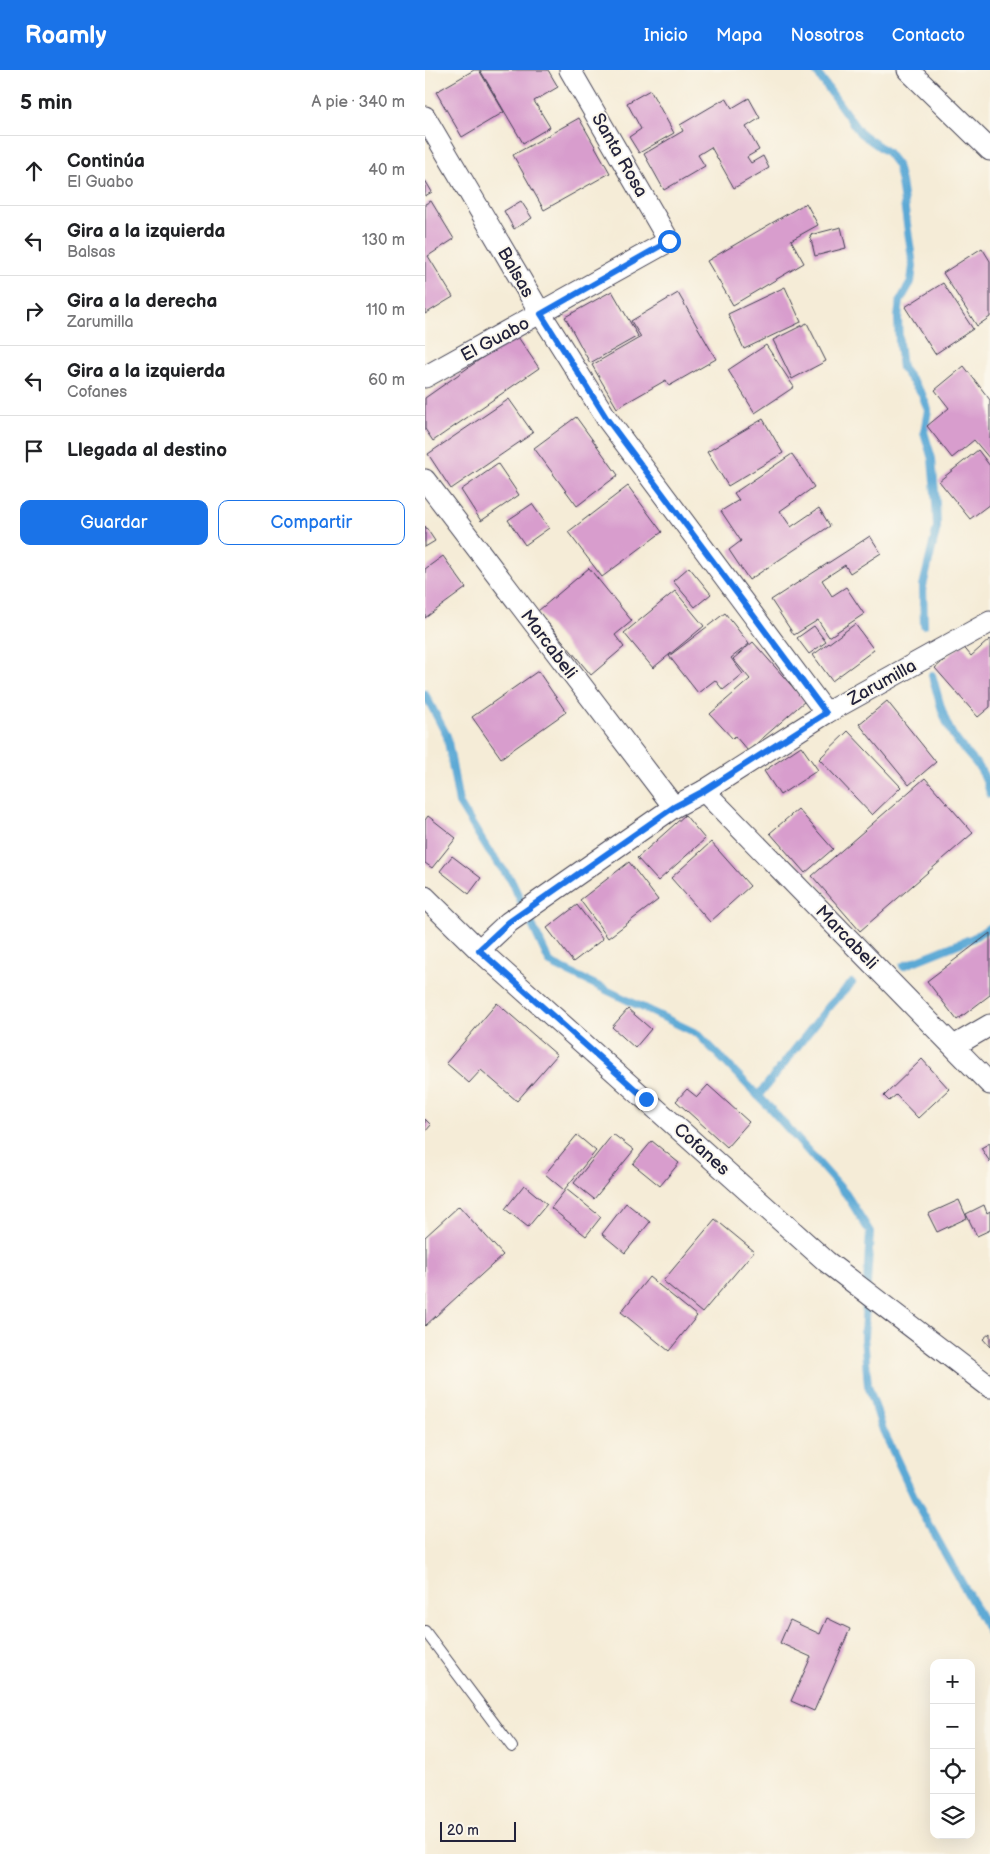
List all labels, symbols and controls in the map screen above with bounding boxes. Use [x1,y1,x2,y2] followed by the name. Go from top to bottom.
[25,21,106,50] text: Roamly
[644,25,688,46] text: Inicio
[716,25,762,46] text: Mapa
[790,25,864,46] text: Nosotros
[892,25,965,46] text: Contacto
[20,90,73,115] text: 5 min
[311,93,405,112] text: A pie · 340 m
[587,110,652,201] street label: Santa Rosa
[67,150,145,173] text: Continúa
[20,157,48,185] icon: ahead
[368,161,405,180] text: 40 m
[67,173,134,192] text: El Guabo
[67,220,225,243] text: Gira a la izquierda
[20,227,48,255] icon: left
[658,230,681,253] route start
[362,231,405,250] text: 130 m
[67,243,115,262] text: Balsas
[493,243,538,301] street label: Balsas
[67,290,217,313] text: Gira a la derecha
[20,297,48,325] icon: right
[366,301,405,320] text: 110 m
[67,313,134,332] text: Zarumilla
[457,313,533,366] street label: El Guabo
[67,360,225,383] text: Gira a la izquierda
[20,367,48,395] icon: left
[368,371,405,390] text: 60 m
[67,383,127,402] text: Cofanes
[20,437,48,465] icon: arrive
[67,439,227,462] text: Llegada al destino
[20,500,208,545] button: Guardar
[218,500,405,545] button: Compartir
[516,606,581,683] street label: Marcabeli
[844,655,920,710] street label: Zarumilla
[811,901,882,974] street label: Marcabeli
[635,1088,658,1111] route end
[669,1119,734,1180] street label: Cofanes
[930,1659,975,1839] map controls
[930,1659,975,1704] button: +
[930,1704,975,1749] button: −
[930,1749,975,1794] button: locate
[930,1794,975,1839] button: layers
[440,1819,516,1842] scale bar
[447,1822,479,1839] text: 20 m

